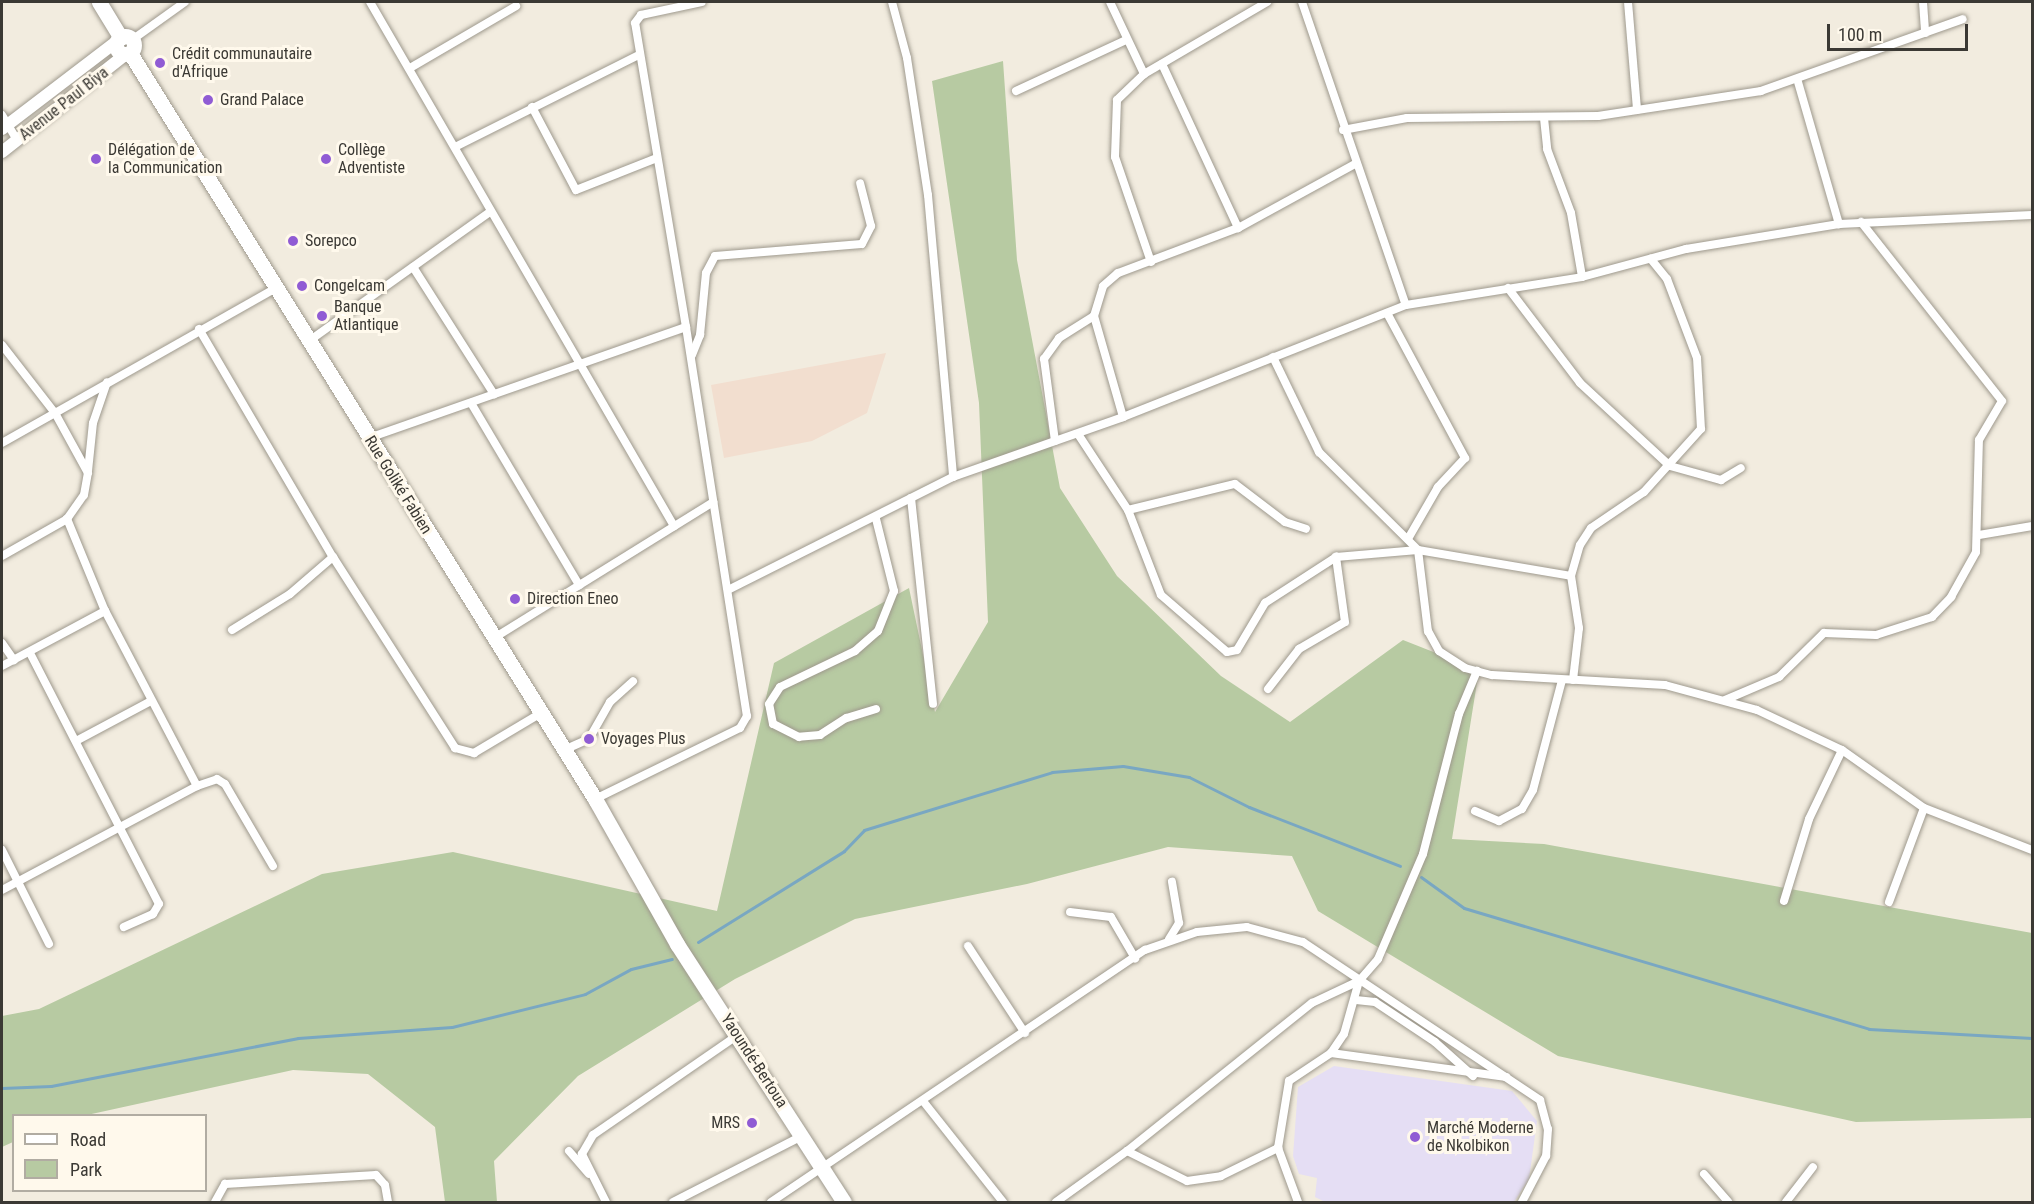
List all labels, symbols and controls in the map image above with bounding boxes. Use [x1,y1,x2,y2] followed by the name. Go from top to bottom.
[1830,12,1971,50] scale bar
[1838,24,1882,45] text: 100 m
[172,44,312,82] place label: Crédit communautaire d'Afrique
[153,56,167,70] marker: Crédit communautaire d'Afrique
[16,63,112,145] street label: Avenue Paul Biya
[220,90,304,110] place label: Grand Palace
[201,93,215,107] marker: Grand Palace
[108,140,223,178] place label: Délégation de la Communication
[338,140,405,178] place label: Collège Adventiste
[89,152,103,166] marker: Délégation de la Communication
[319,152,333,166] marker: Collège Adventiste
[305,231,357,251] place label: Sorepco
[286,234,300,248] marker: Sorepco
[314,276,385,296] place label: Congelcam
[295,279,309,293] marker: Congelcam
[334,297,399,335] place label: Banque Atlantique
[315,309,329,323] marker: Banque Atlantique
[360,432,436,538] street label: Rue Goliké Fabien
[527,589,619,609] place label: Direction Eneo
[508,592,522,606] marker: Direction Eneo
[601,729,686,749] place label: Voyages Plus
[582,732,596,746] marker: Voyages Plus
[717,1011,791,1111] street label: Yaoundé-Bertoua
[711,1113,740,1133] place label: MRS
[12,1114,207,1192] legend
[745,1116,759,1130] marker: MRS
[1427,1118,1533,1156] place label: Marché Moderne de Nkolbikon
[70,1129,106,1150] text: Road
[1408,1130,1422,1144] marker: Marché Moderne de Nkolbikon
[70,1159,102,1180] text: Park

